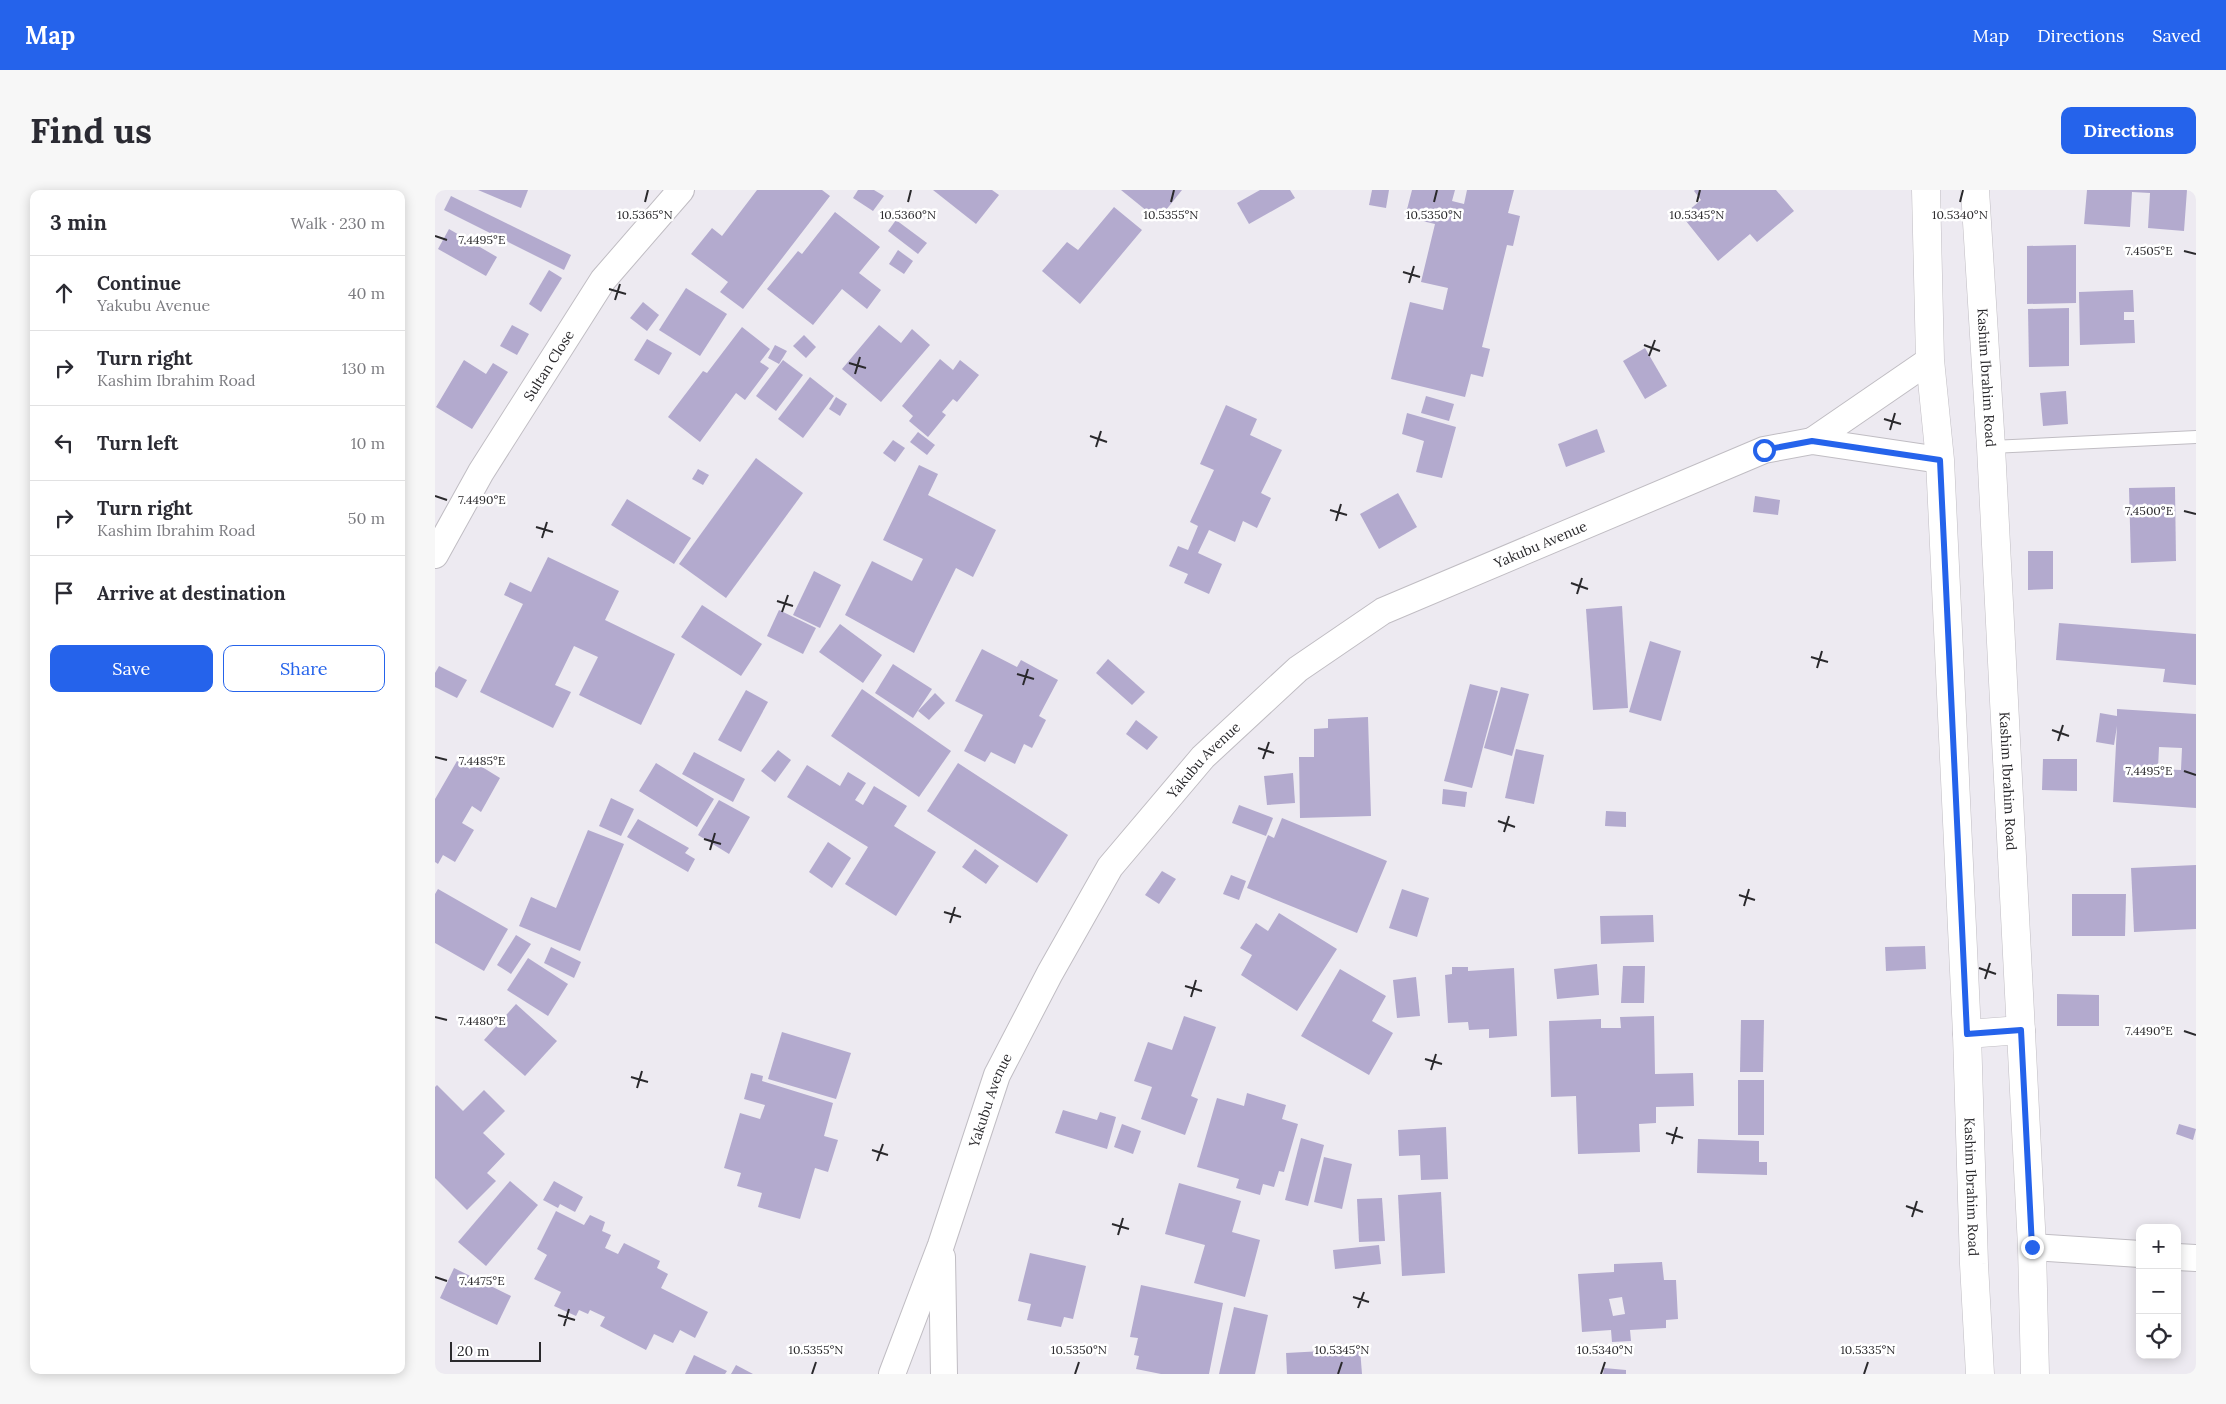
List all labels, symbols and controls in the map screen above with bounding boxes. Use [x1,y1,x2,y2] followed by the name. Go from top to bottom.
[25,20,75,51] text: Map
[1973,24,2009,47] text: Map
[2037,24,2124,47] text: Directions
[2152,24,2201,47] text: Saved
[2061,107,2196,154] button: Directions
[30,108,152,153] text: Find us
[617,207,673,222] text: 10.5365°N
[880,207,936,222] text: 10.5360°N
[1144,207,1198,222] text: 10.5355°N
[1406,207,1462,222] text: 10.5350°N
[1670,207,1724,222] text: 10.5345°N
[1932,207,1988,222] text: 10.5340°N
[50,209,107,236] text: 3 min
[290,213,385,233] text: Walk · 230 m
[459,232,505,247] text: 7.4495°E
[2125,243,2173,258] text: 7.4505°E
[97,271,181,295] text: Continue
[50,279,78,307] icon: ahead
[348,283,385,303] text: 40 m
[97,295,210,315] text: Yakubu Avenue
[1973,308,2000,448] street label: Kashim Ibrahim Road
[519,326,578,404] street label: Sultan Close
[97,346,193,370] text: Turn right
[50,354,78,382] icon: right
[342,358,385,378] text: 130 m
[97,370,256,390] text: Kashim Ibrahim Road
[50,429,78,457] icon: left
[97,431,178,455] text: Turn left
[351,433,385,453] text: 10 m
[1753,439,1776,462] route start
[458,492,506,507] text: 7.4490°E
[97,496,193,520] text: Turn right
[2125,503,2173,518] text: 7.4500°E
[50,504,78,532] icon: right
[348,508,385,528] text: 50 m
[1490,517,1590,572] street label: Yakubu Avenue
[97,520,256,540] text: Kashim Ibrahim Road
[50,579,78,607] icon: arrive
[97,581,286,605] text: Arrive at destination
[50,645,213,692] button: Save
[223,645,385,692] button: Share
[1996,711,2021,851] street label: Kashim Ibrahim Road
[1162,718,1244,803] street label: Yakubu Avenue
[459,753,505,768] text: 7.4485°E
[2126,763,2172,778] text: 7.4495°E
[458,1013,506,1028] text: 7.4480°E
[2125,1023,2173,1038] text: 7.4490°E
[965,1050,1016,1150] street label: Yakubu Avenue
[1961,1117,1983,1256] street label: Kashim Ibrahim Road
[2136,1224,2181,1359] map controls
[2136,1224,2181,1269] button: +
[2021,1236,2044,1259] route end
[2136,1269,2181,1314] button: −
[459,1273,505,1288] text: 7.4475°E
[2136,1314,2181,1359] button: locate
[450,1339,541,1362] scale bar
[457,1342,489,1360] text: 20 m
[789,1342,843,1357] text: 10.5355°N
[1051,1342,1107,1357] text: 10.5350°N
[1315,1342,1369,1357] text: 10.5345°N
[1577,1342,1633,1357] text: 10.5340°N
[1840,1342,1896,1357] text: 10.5335°N

